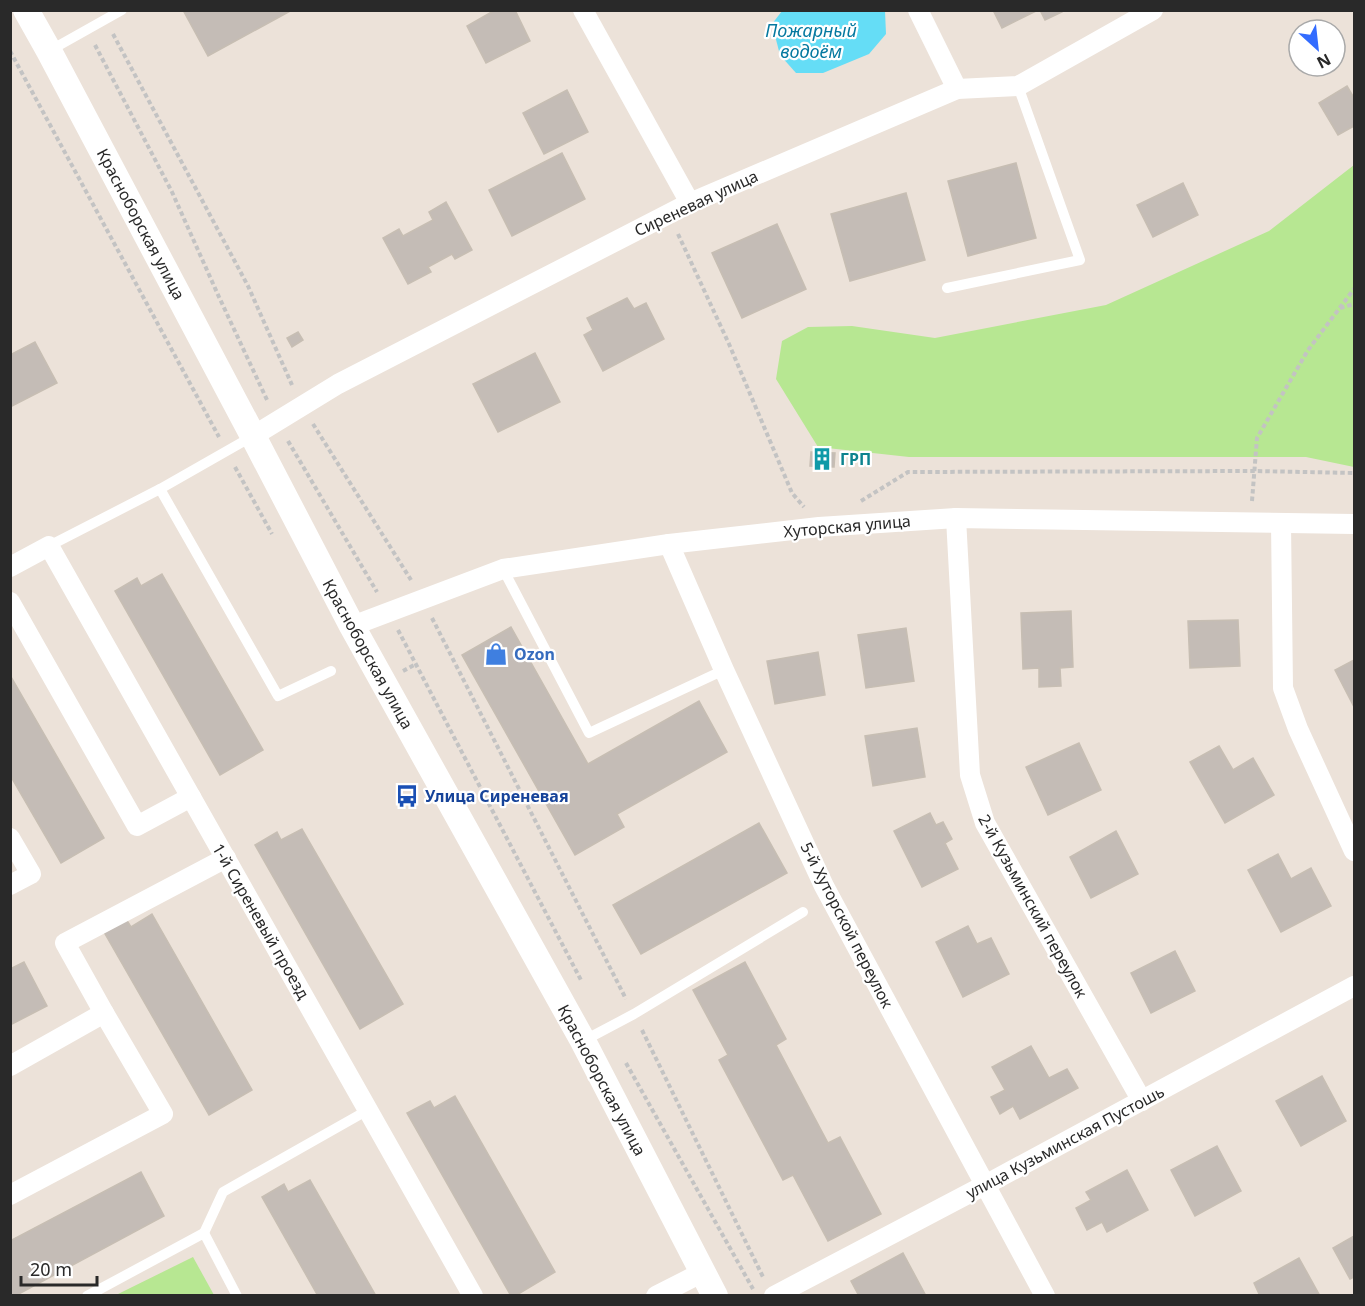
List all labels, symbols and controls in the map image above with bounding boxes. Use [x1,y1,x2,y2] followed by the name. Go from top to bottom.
[765,18,857,63] water label: Пожарный водоём
[1287,18,1347,78] north arrow
[1313,49,1335,74] text: N
[92,145,190,303] street label: Красноборская улица
[631,165,761,241] street label: Сиреневая улица
[809,446,835,472] building icon: ГРП
[840,448,871,470] place label: ГРП
[782,509,912,543] street label: Хуторская улица
[318,575,418,733] street label: Красноборская улица
[483,641,509,667] shop icon: Ozon
[514,643,555,665] place label: Ozon
[394,783,420,809] bus stop icon: Улица Сиреневая
[425,785,569,807] place label: Улица Сиреневая
[973,810,1093,1002] street label: 2-й Кузьминский переулок
[796,838,899,1012] street label: 5-й Хуторской переулок
[207,839,315,1003] street label: 1-й Сиреневый проезд
[553,1001,651,1159] street label: Красноборская улица
[962,1080,1168,1204] street label: улица Кузьминская Пустошь
[21,1249,98,1287] scale bar
[30,1257,72,1281] text: 20 m

